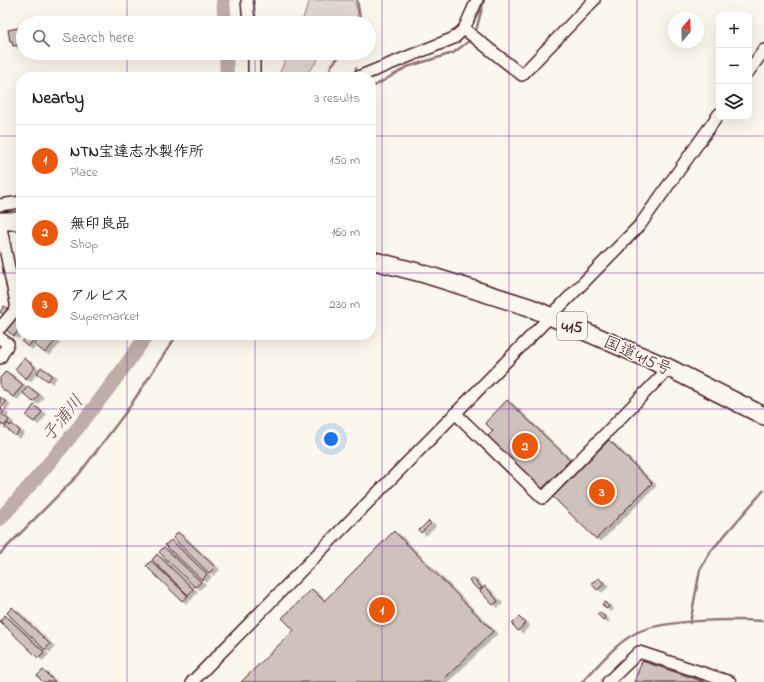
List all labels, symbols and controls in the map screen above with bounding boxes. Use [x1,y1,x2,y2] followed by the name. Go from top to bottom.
[668,12,704,48] north arrow
[716,12,752,120] map controls
[716,12,752,48] button: +
[16,16,376,60] search box
[30,27,52,49] icon: search
[62,27,134,49] text: Search here
[716,48,752,84] button: −
[716,84,752,120] button: layers
[32,86,84,111] text: Nearby
[314,89,360,108] text: 3 results
[70,141,204,163] text: NTN宝達志水製作所
[43,151,47,170] text: 1
[329,151,360,170] text: 150 m
[70,163,98,182] text: Place
[70,213,130,235] text: 無印良品
[42,223,48,242] text: 2
[331,223,360,242] text: 160 m
[70,235,98,254] text: Shop
[70,285,129,307] text: アルビス
[42,295,48,314] text: 3
[329,295,360,314] text: 230 m
[70,307,140,326] text: Supermarket
[557,312,587,340] road number: 415
[599,330,676,383] street label: 国道415号
[36,390,91,448] water label: 子浦川
[321,429,341,449] your location
[512,431,538,461] pin: 2
[589,477,615,507] pin: 3
[369,595,395,625] pin: 1

